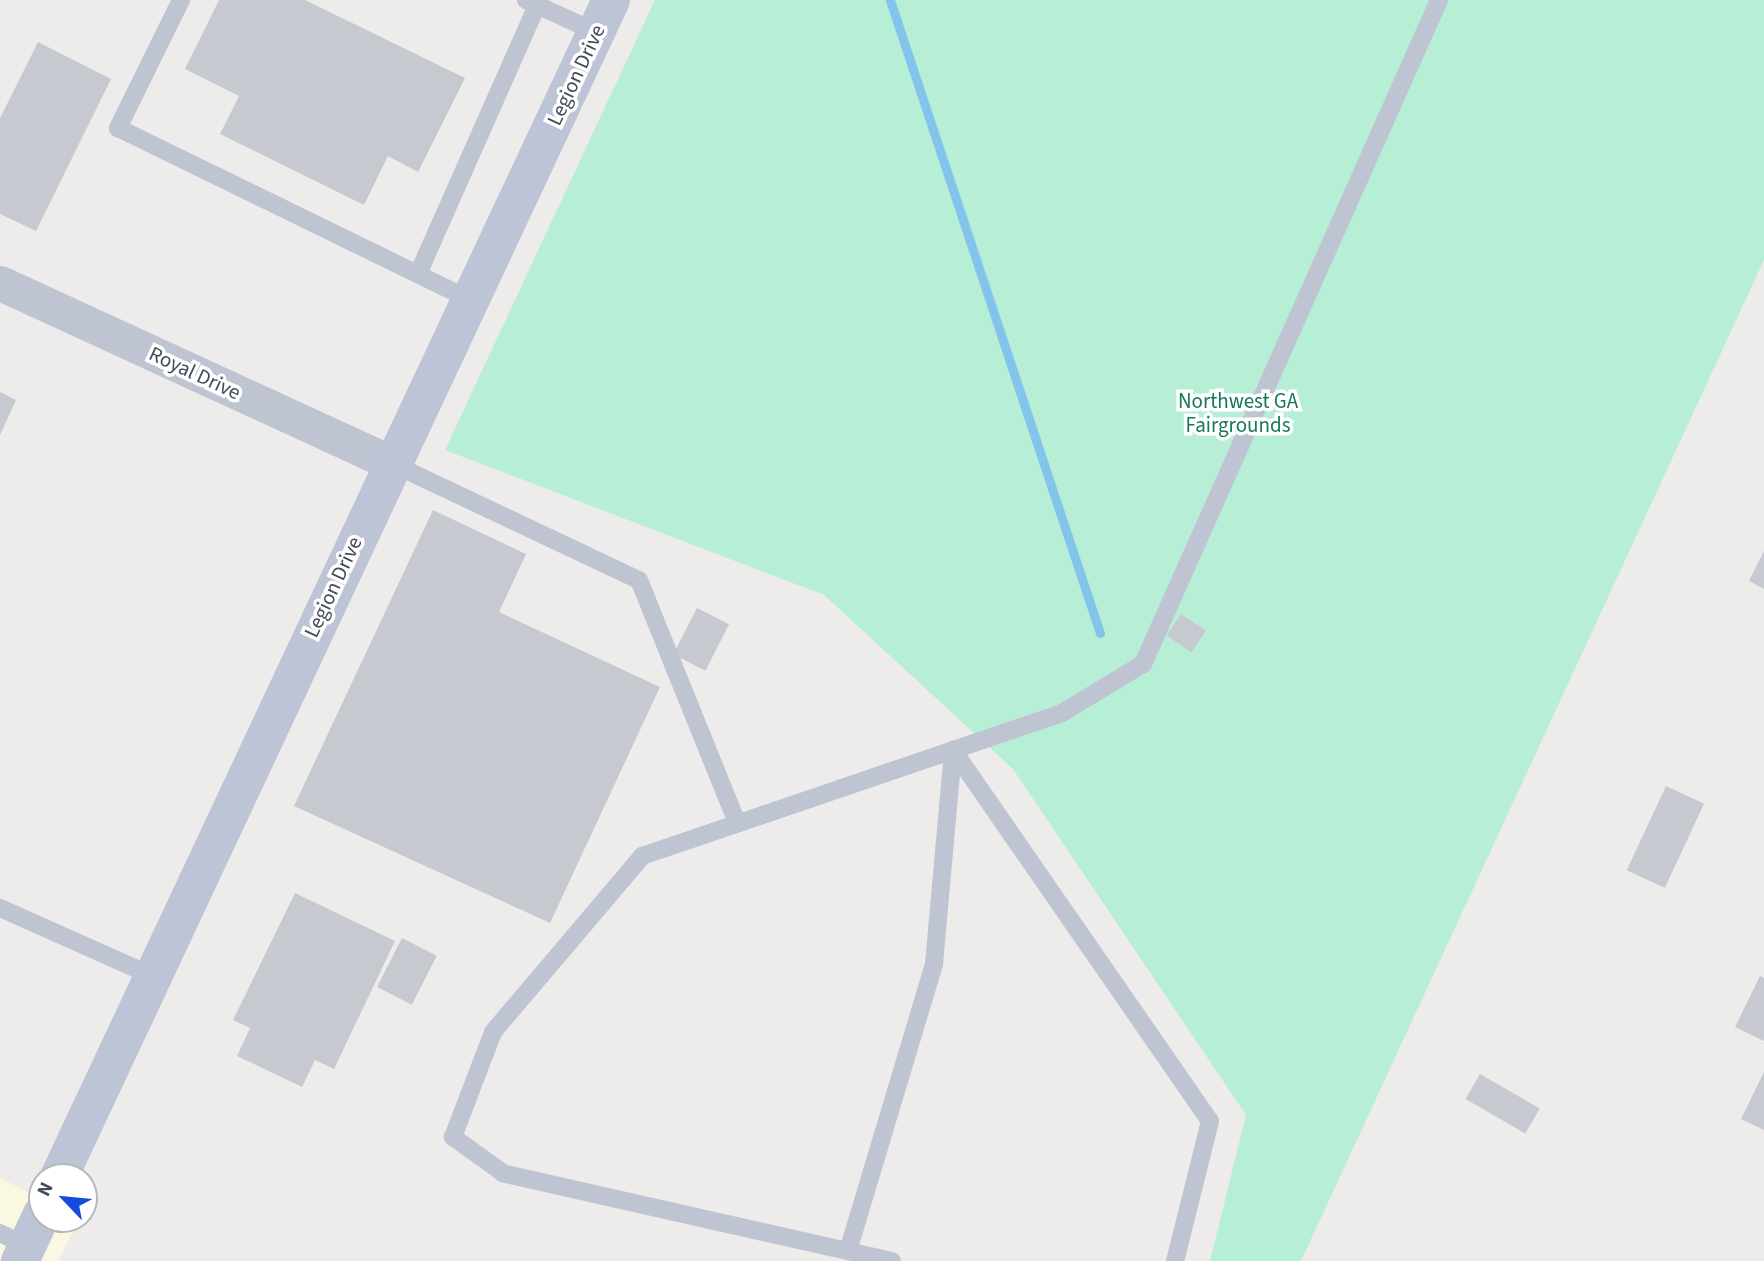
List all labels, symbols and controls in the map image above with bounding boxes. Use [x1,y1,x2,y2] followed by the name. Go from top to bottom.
[542,21,610,129] street label: Legion Drive
[145,341,245,405] street label: Royal Drive
[1178,388,1298,438] park label: Northwest GA Fairgrounds
[299,533,367,641] street label: Legion Drive
[28,1163,98,1233] north arrow
[31,1178,60,1201] text: N

